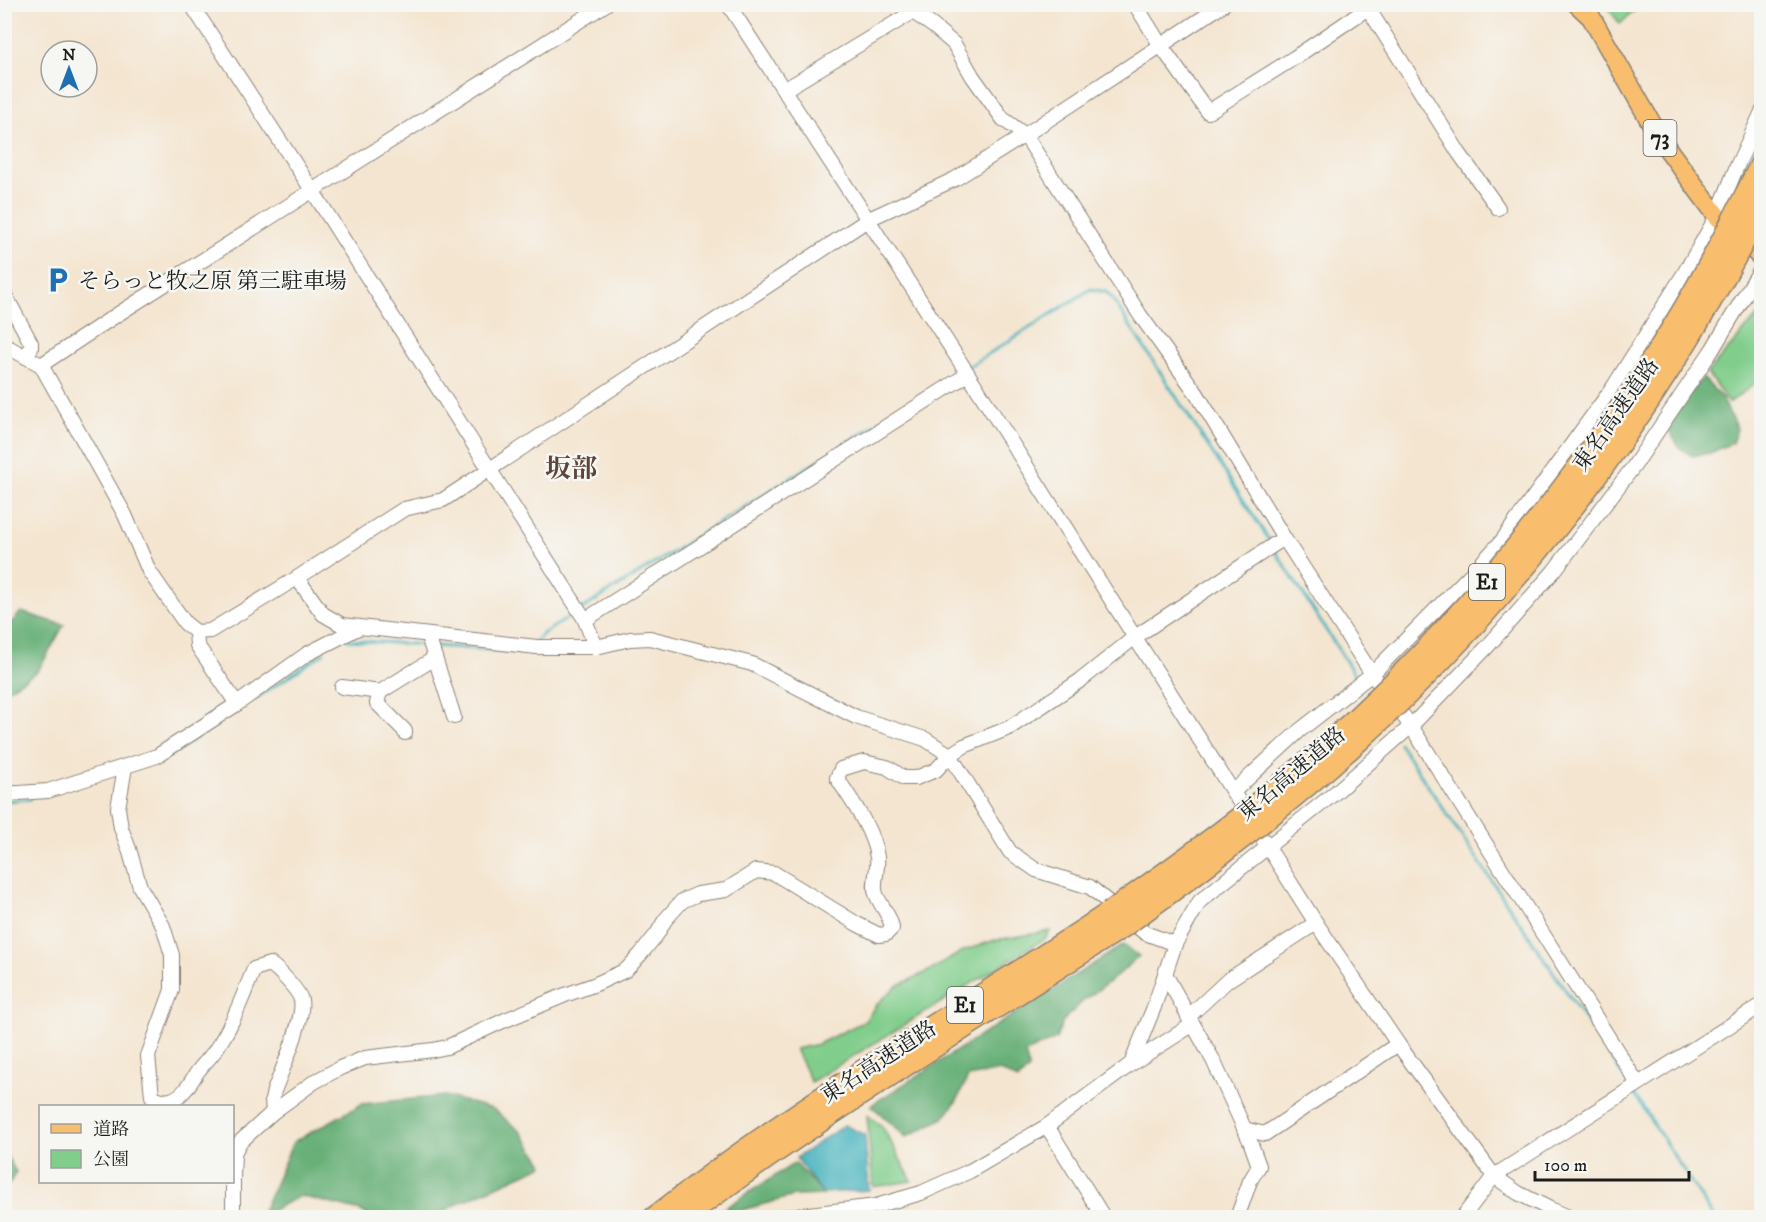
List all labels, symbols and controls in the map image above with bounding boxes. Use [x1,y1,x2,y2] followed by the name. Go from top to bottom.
[39,39,99,99] north arrow
[62,45,76,65] text: N
[1644,120,1676,156] road number: 73
[43,265,73,295] parking icon: そらっと牧之原 第三駐車場
[78,268,347,295] place label: そらっと牧之原 第三駐車場
[1567,353,1665,477] street label: 東名高速道路
[545,453,597,486] district label: 坂部
[1469,564,1505,600] road number: E1
[1233,721,1351,827] street label: 東名高速道路
[947,987,983,1023] road number: E1
[816,1015,942,1110] street label: 東名高速道路
[39,1105,234,1183] legend
[93,1119,129,1141] text: 道路
[1535,1144,1690,1182] scale bar
[93,1149,129,1171] text: 公園
[1544,1155,1587,1177] text: 100 m

